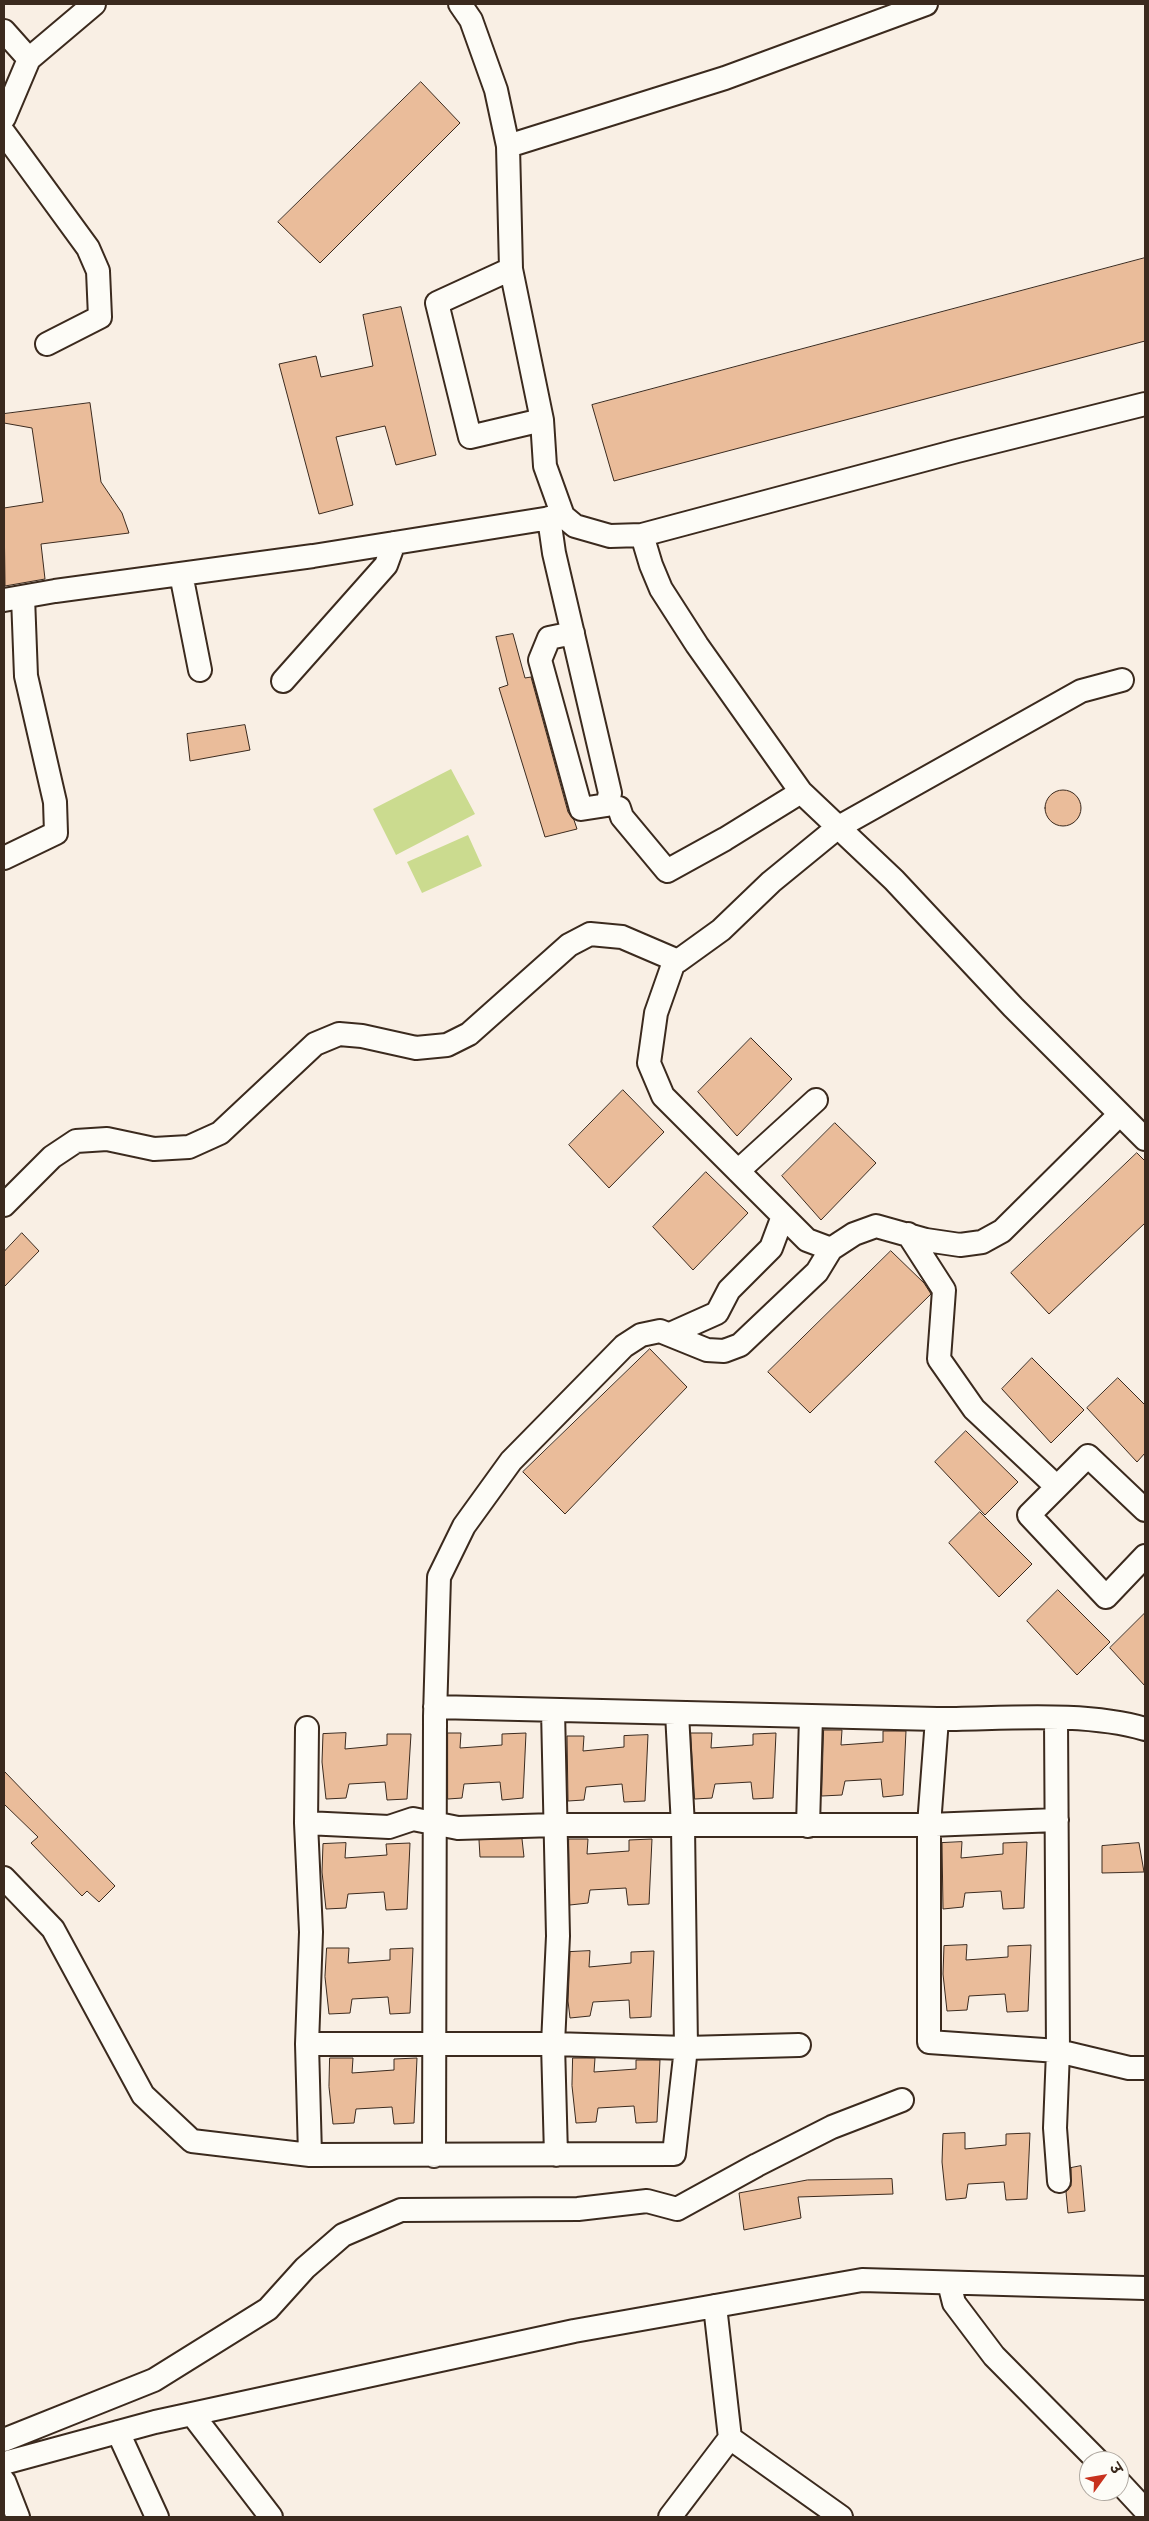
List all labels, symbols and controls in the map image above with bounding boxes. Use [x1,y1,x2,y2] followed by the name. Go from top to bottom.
[1079,2451,1129,2501] north arrow
[1106,2460,1126,2477] text: उ

